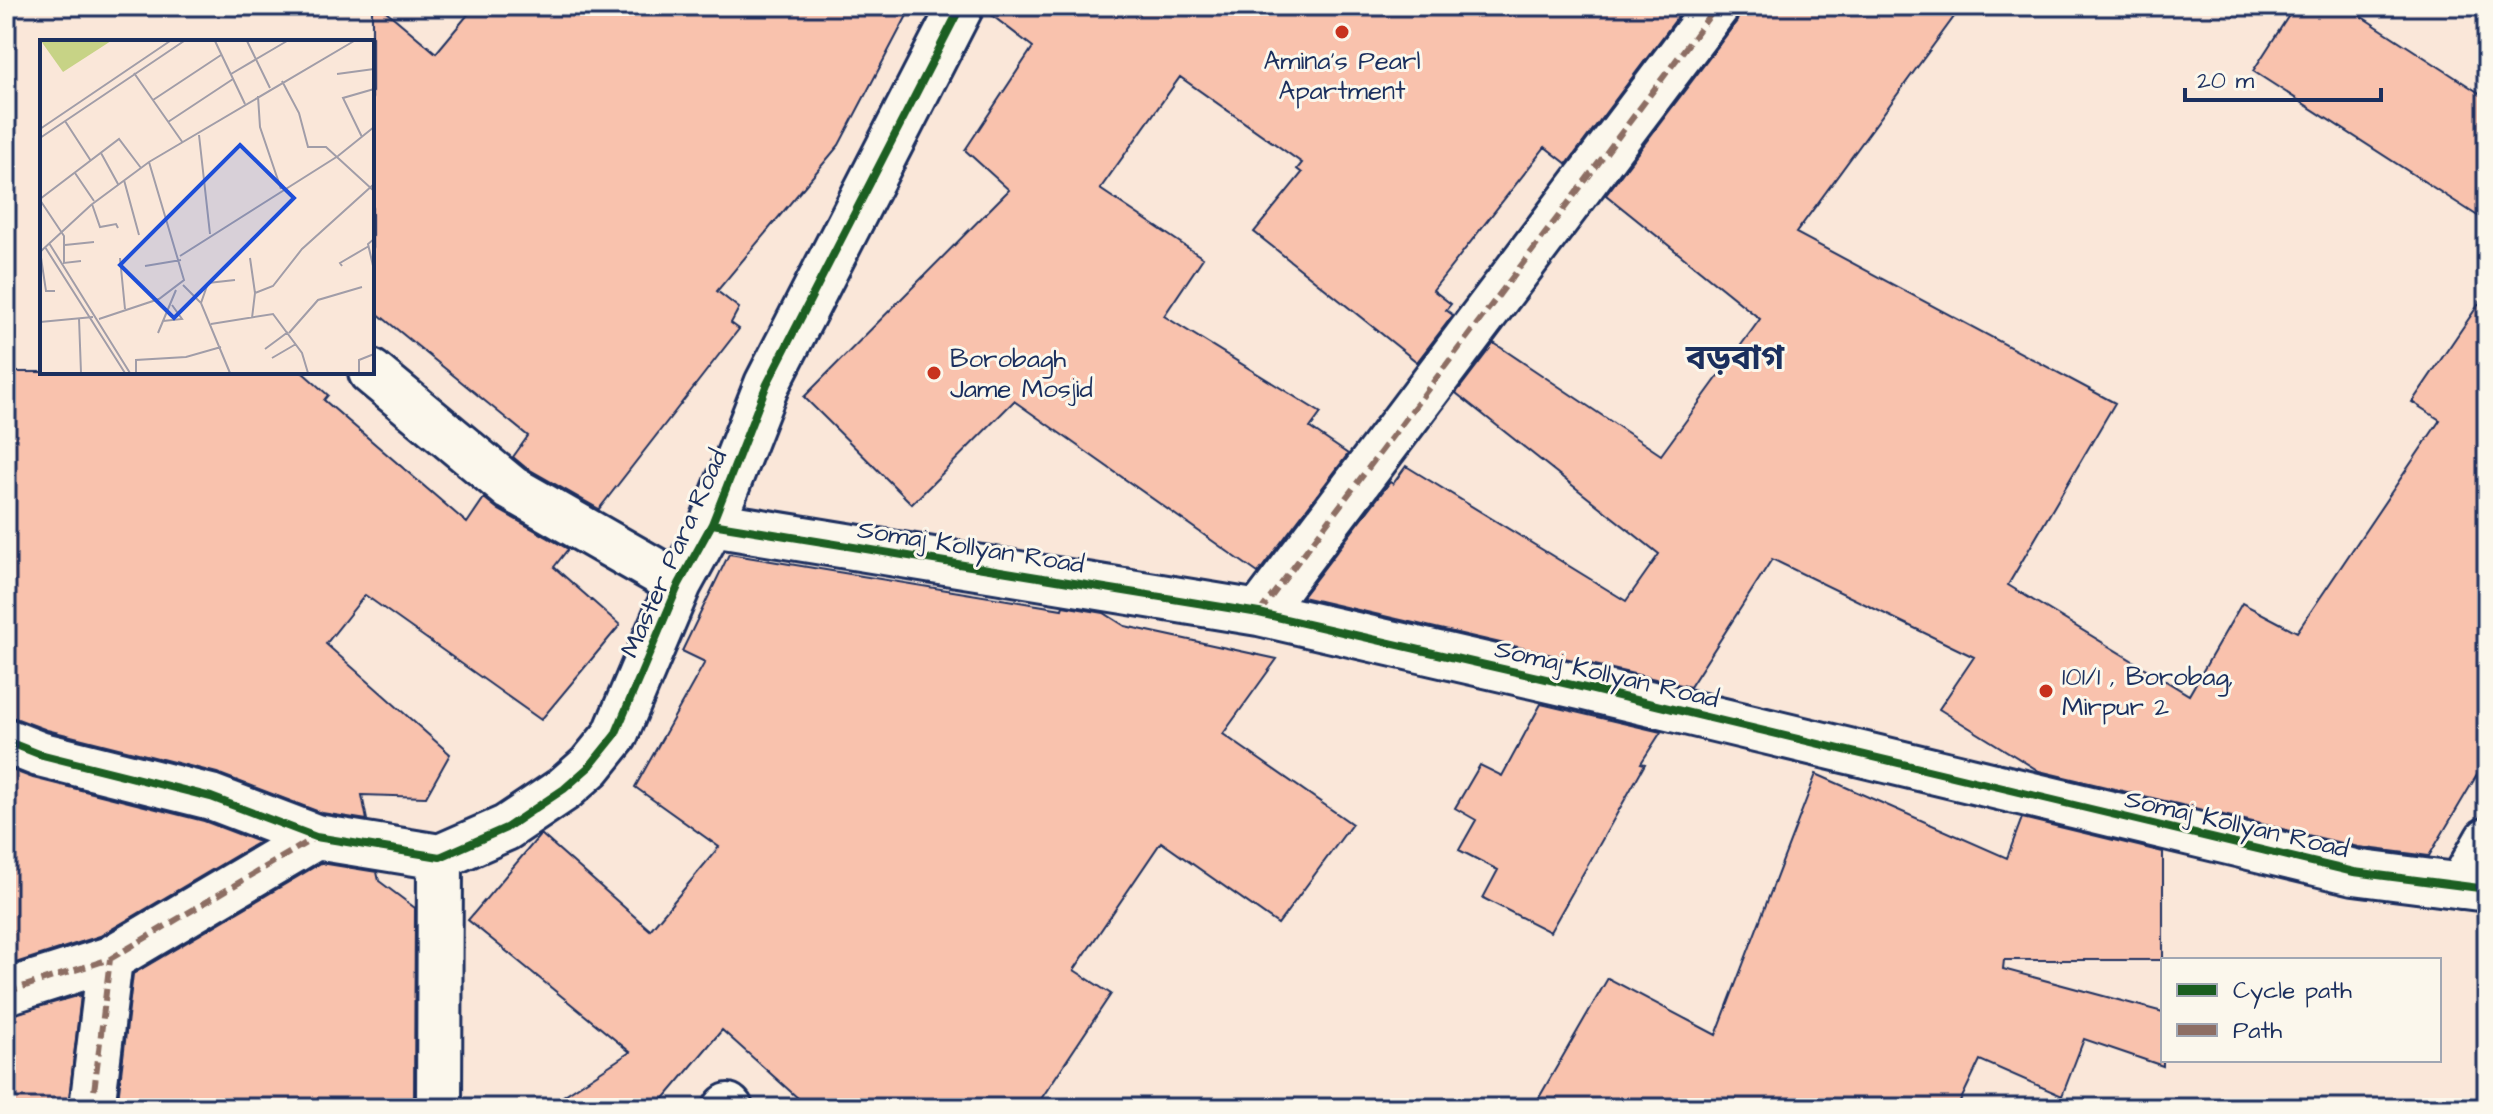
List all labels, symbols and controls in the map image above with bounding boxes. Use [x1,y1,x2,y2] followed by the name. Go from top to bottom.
[1333,23,1351,41] marker: Amina's Pearl Apartment
[40,40,374,374] inset map
[1263,43,1421,109] place label: Amina's Pearl Apartment
[2185,52,2381,102] scale bar
[2197,64,2254,98] text: 20 m
[1685,335,1785,383] district label: বড়বাগ
[950,341,1093,407] place label: Borobagh Jame Mosjid
[925,364,943,382] marker: Borobagh Jame Mosjid
[612,443,736,663] street label: Master Para Road
[855,511,1087,585] street label: Somaj Kollyan Road
[1491,631,1722,719] street label: Somaj Kollyan Road
[2062,659,2234,725] place label: 101/1 , Borobag, Mirpur 2
[2037,682,2055,700] marker: 101/1 , Borobag, Mirpur 2
[2121,781,2352,869] street label: Somaj Kollyan Road
[2161,958,2441,1062] legend
[2233,974,2352,1009] text: Cycle path
[2233,1014,2282,1048] text: Path

